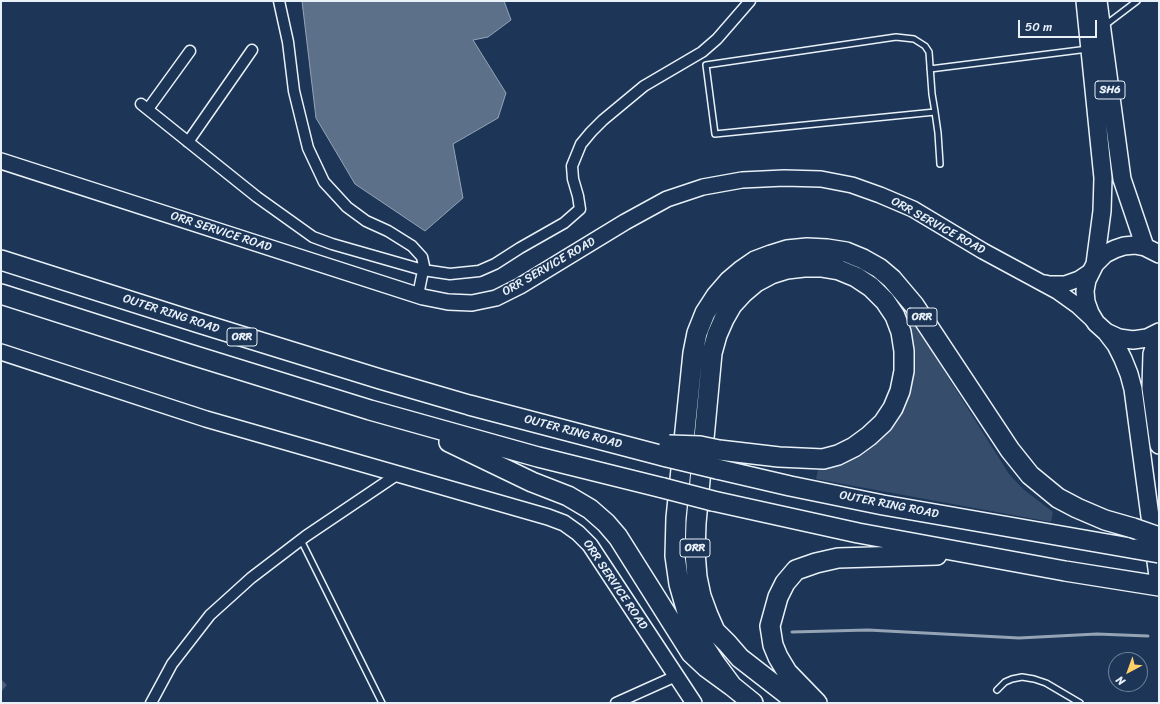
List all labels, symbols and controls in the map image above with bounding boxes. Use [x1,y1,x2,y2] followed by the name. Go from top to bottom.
[1020,12,1099,38] scale bar
[1025,16,1052,38] text: 50 m
[1095,81,1125,99] road number: SH6
[889,194,987,258] street label: ORR SERVICE ROAD
[169,209,273,255] street label: ORR SERVICE ROAD
[500,234,598,300] street label: ORR SERVICE ROAD
[121,292,221,336] street label: OUTER RING ROAD
[907,308,937,326] road number: ORR
[227,328,257,346] road number: ORR
[523,412,623,452] street label: OUTER RING ROAD
[838,488,940,522] street label: OUTER RING ROAD
[580,537,650,633] street label: ORR SERVICE ROAD
[680,539,710,557] road number: ORR
[1108,652,1148,692] north arrow
[1111,671,1130,690] text: N

